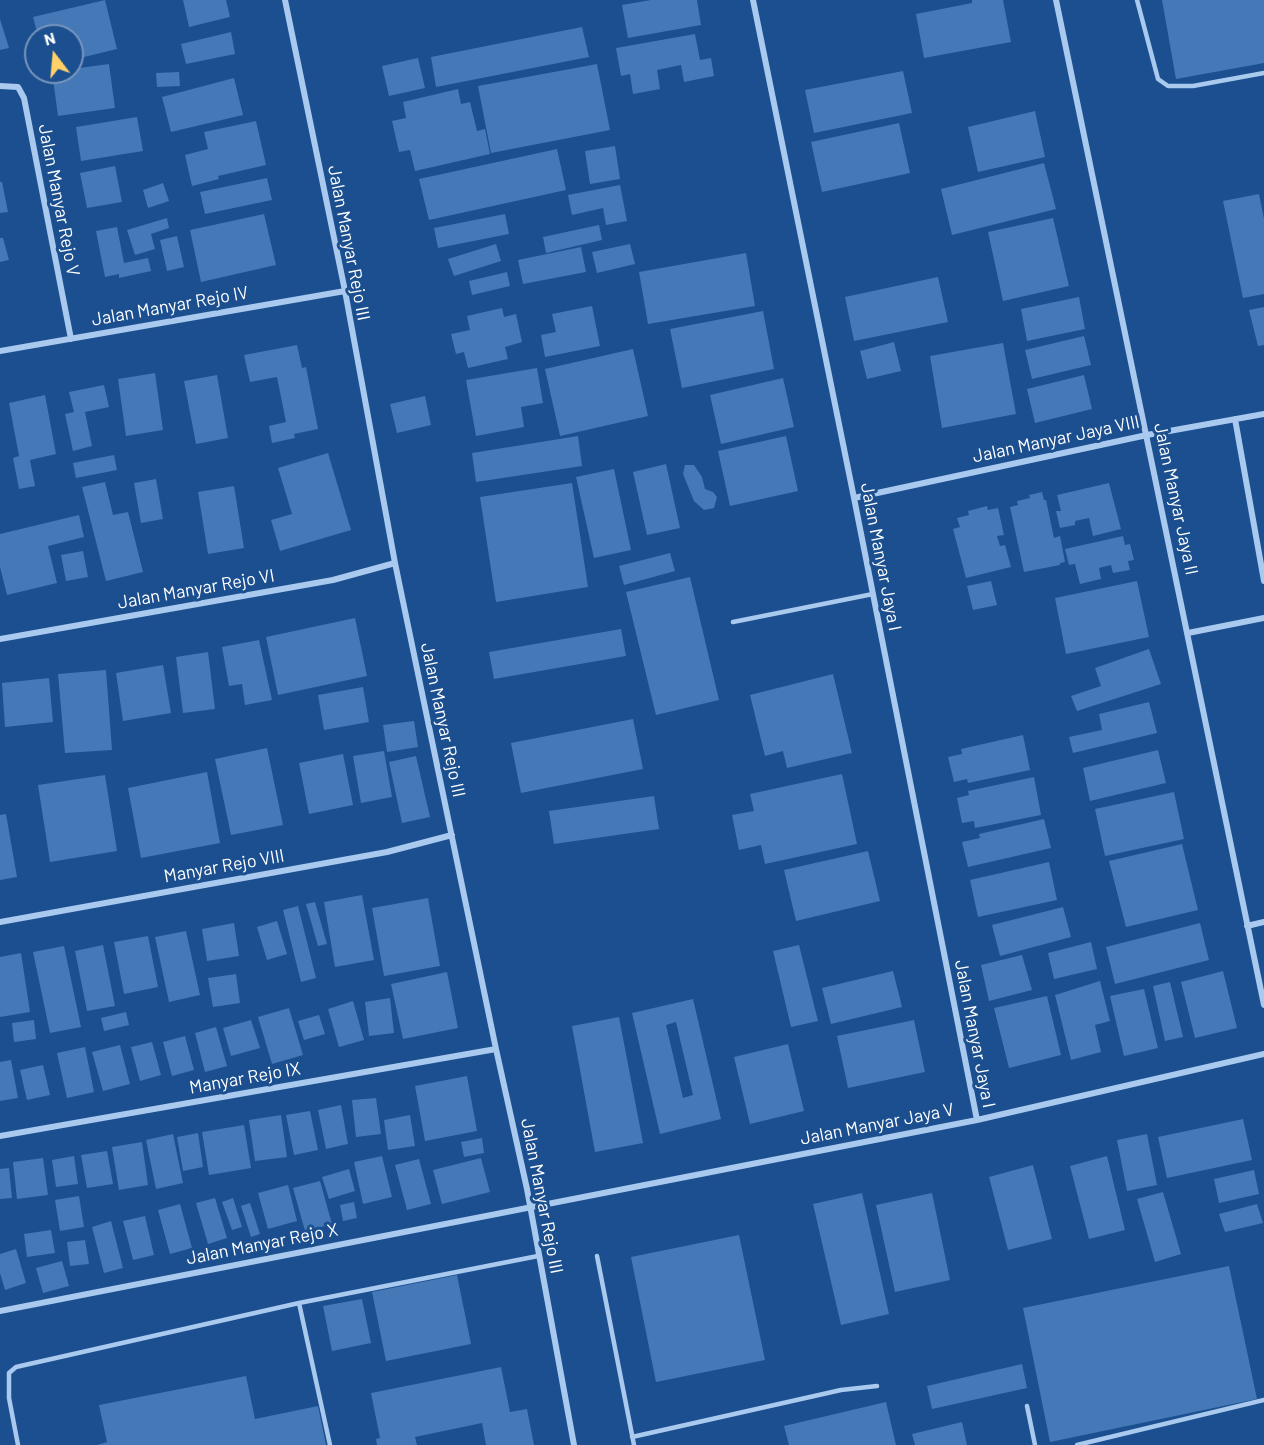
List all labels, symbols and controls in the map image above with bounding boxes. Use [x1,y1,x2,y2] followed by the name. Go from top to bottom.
[24,24,84,84] north arrow
[42,28,57,49] text: N
[34,122,84,278] street label: Jalan Manyar Rejo V
[323,164,375,322] street label: Jalan Manyar Rejo III
[90,282,250,330] street label: Jalan Manyar Rejo IV
[970,411,1142,467] street label: Jalan Manyar Jaya VIII
[1149,421,1203,577] street label: Jalan Manyar Jaya II
[856,481,906,633] street label: Jalan Manyar Jaya I
[116,565,276,613] street label: Jalan Manyar Rejo VI
[416,641,470,799] street label: Jalan Manyar Rejo III
[162,845,286,887] street label: Manyar Rejo VIII
[950,958,1000,1110] street label: Jalan Manyar Jaya I
[188,1058,302,1098] street label: Manyar Rejo IX
[798,1098,956,1150] street label: Jalan Manyar Jaya V
[516,1117,568,1275] street label: Jalan Manyar Rejo III
[184,1219,340,1269] street label: Jalan Manyar Rejo X

